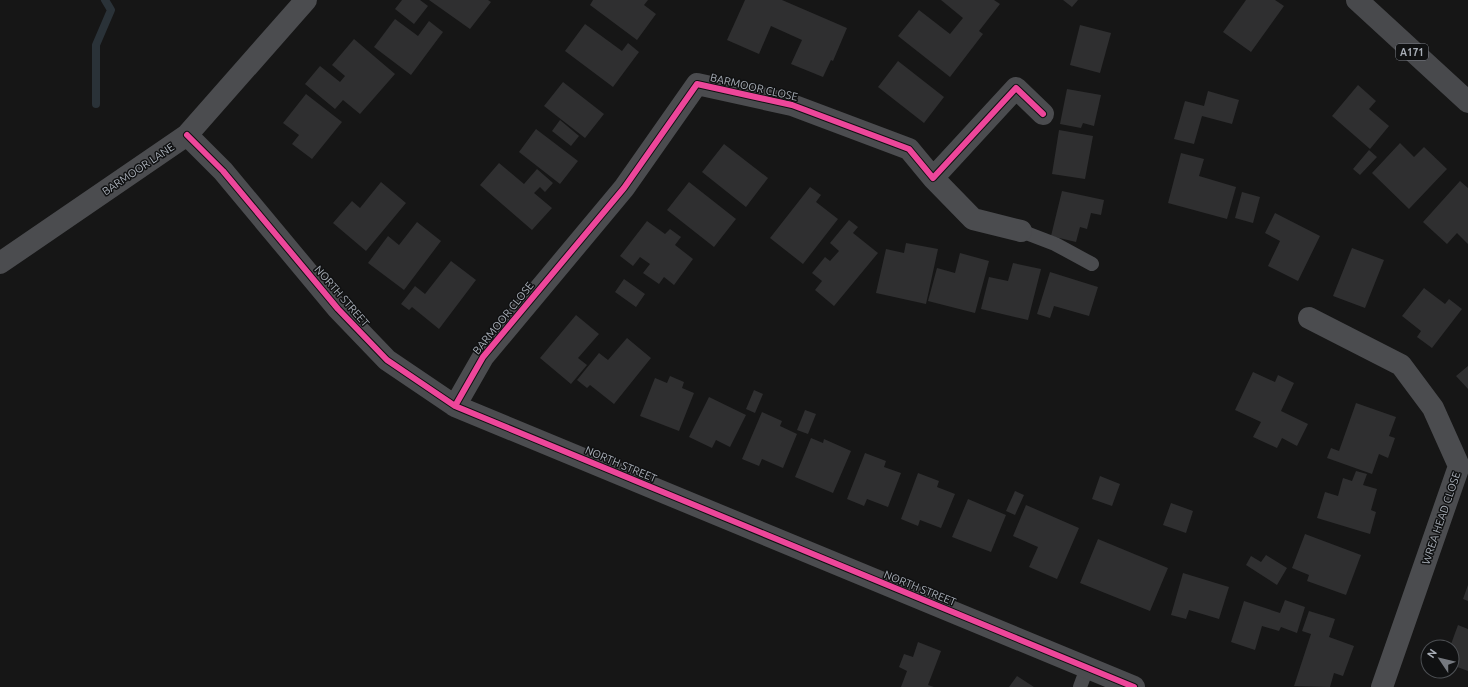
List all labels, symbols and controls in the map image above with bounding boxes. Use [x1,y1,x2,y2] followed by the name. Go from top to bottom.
[1396,44,1428,60] road number: A171
[709,71,799,103] street label: BARMOOR CLOSE
[100,141,176,197] street label: BARMOOR LANE
[312,263,372,329] street label: NORTH STREET
[470,279,536,357] street label: BARMOOR CLOSE
[583,443,659,485] street label: NORTH STREET
[1420,470,1462,566] street label: WREA HEAD CLOSE
[882,568,958,608] street label: NORTH STREET
[1420,639,1460,679] north arrow
[1425,646,1439,660] text: N

